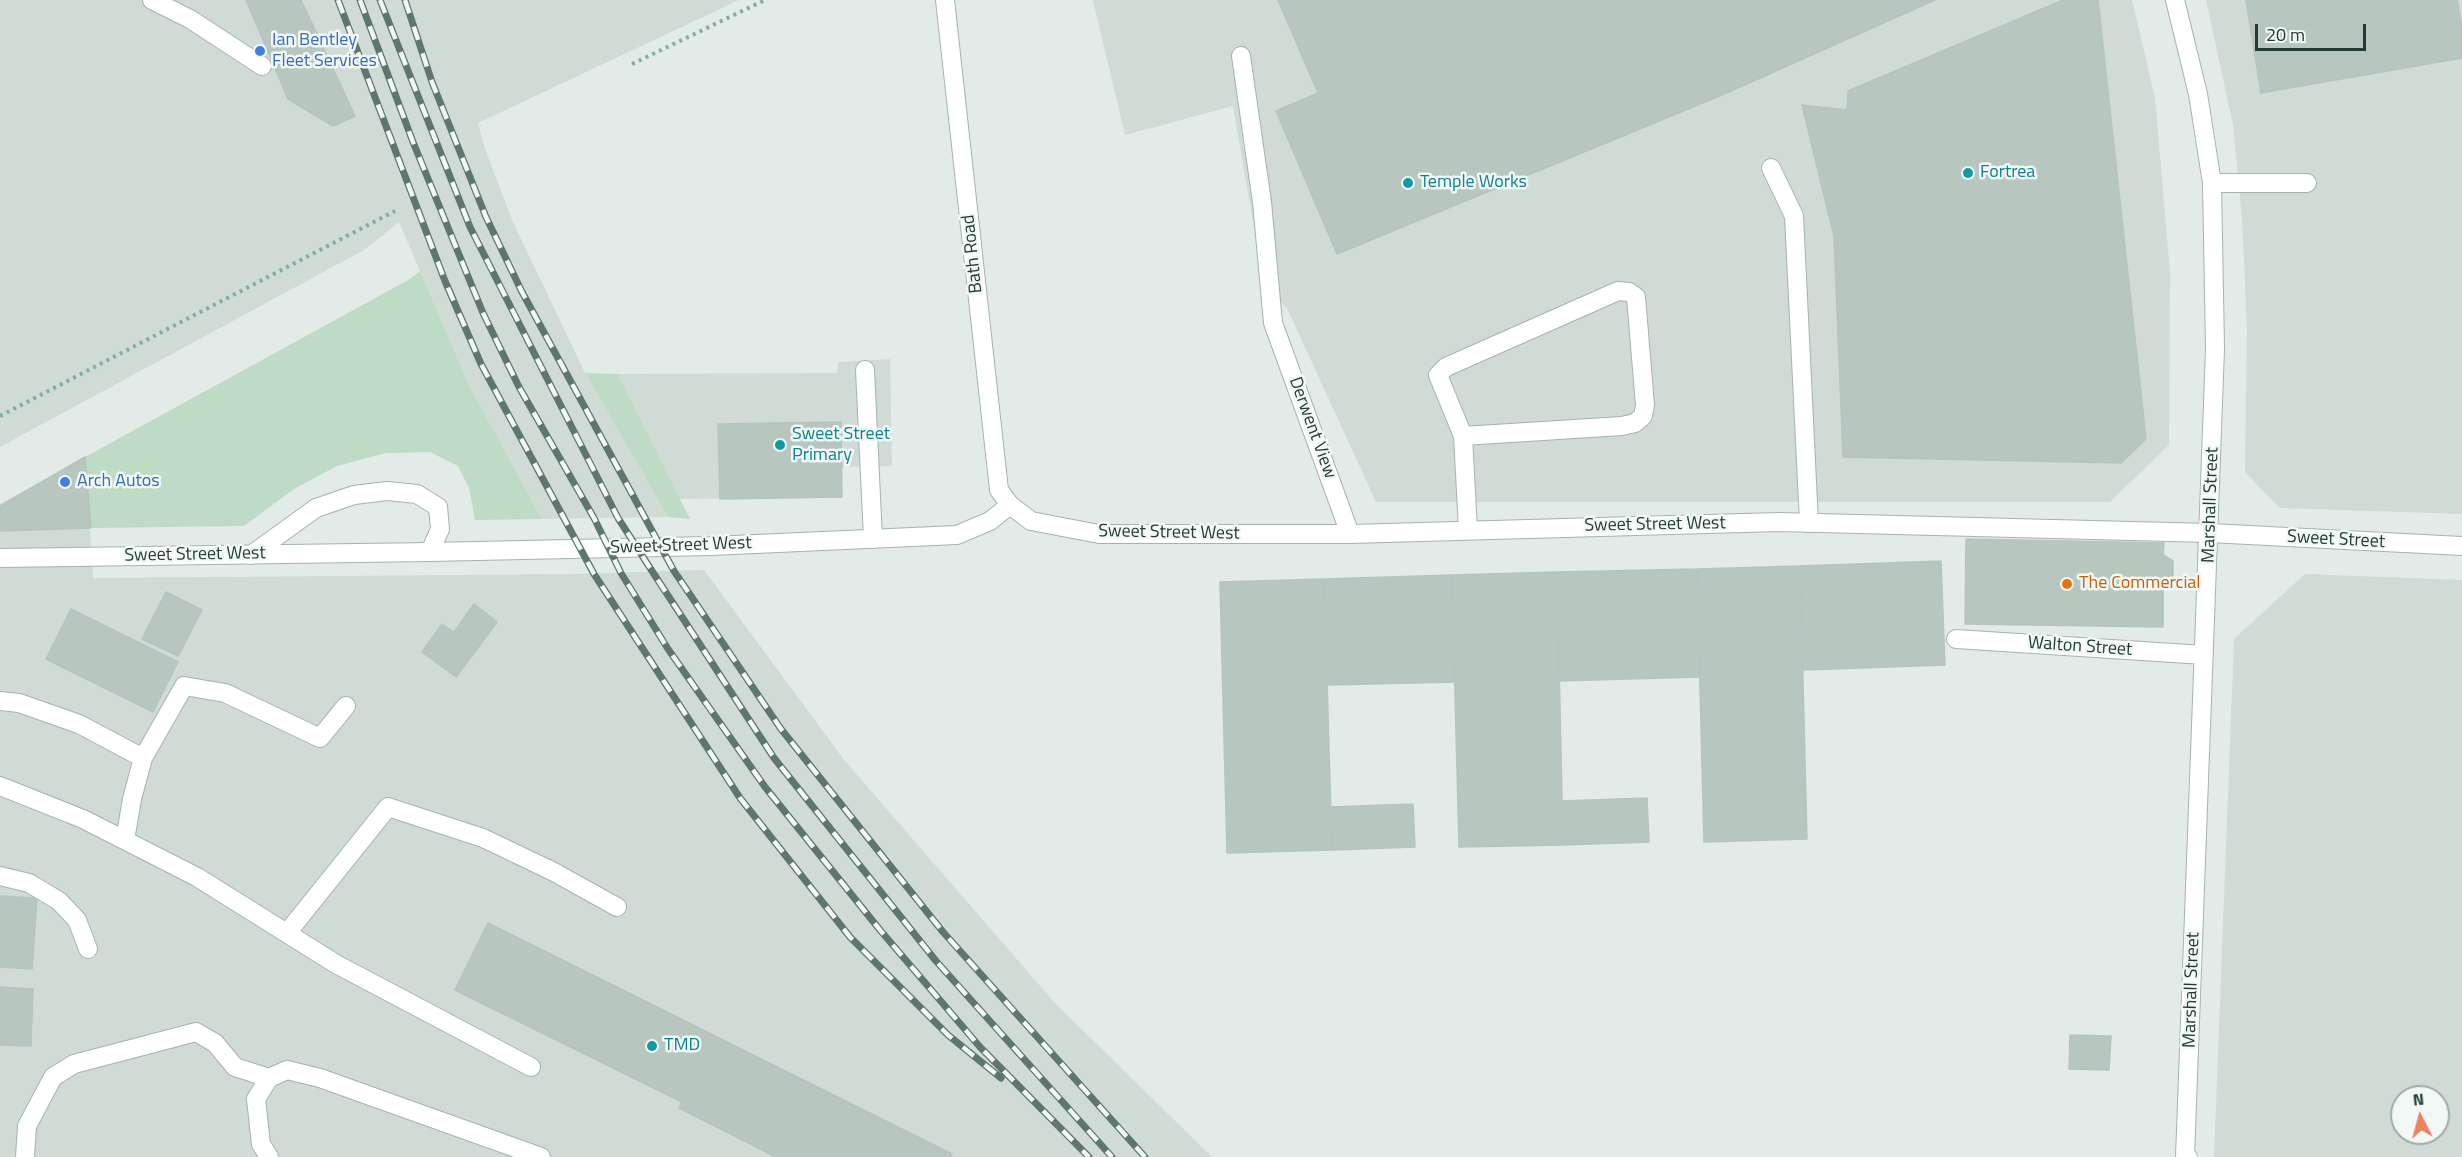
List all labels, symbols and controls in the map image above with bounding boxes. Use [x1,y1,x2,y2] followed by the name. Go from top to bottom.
[2258,12,2369,50] scale bar
[2266,21,2305,48] text: 20 m
[272,30,377,72] place label: Ian Bentley Fleet Services
[253,44,267,58] marker: Ian Bentley Fleet Services
[1980,162,2035,184] place label: Fortrea
[1961,166,1975,180] marker: Fortrea
[1420,172,1527,194] place label: Temple Works
[1401,176,1415,190] marker: Temple Works
[958,214,988,294] street label: Bath Road
[1284,374,1340,482] street label: Derwent View
[792,424,890,466] place label: Sweet Street Primary
[773,438,787,452] marker: Sweet Street Primary
[2198,447,2224,563] street label: Marshall Street
[77,471,160,493] place label: Arch Autos
[58,475,72,489] marker: Arch Autos
[1584,513,1726,537] street label: Sweet Street West
[1098,521,1240,545] street label: Sweet Street West
[2286,527,2386,553] street label: Sweet Street
[610,533,752,559] street label: Sweet Street West
[124,543,266,567] street label: Sweet Street West
[2079,573,2200,595] place label: The Commercial
[2060,577,2074,591] marker: The Commercial
[2027,633,2133,661] street label: Walton Street
[2179,932,2205,1048] street label: Marshall Street
[664,1035,700,1057] place label: TMD
[645,1039,659,1053] marker: TMD
[2390,1085,2450,1145] north arrow
[2412,1087,2425,1112] text: N

